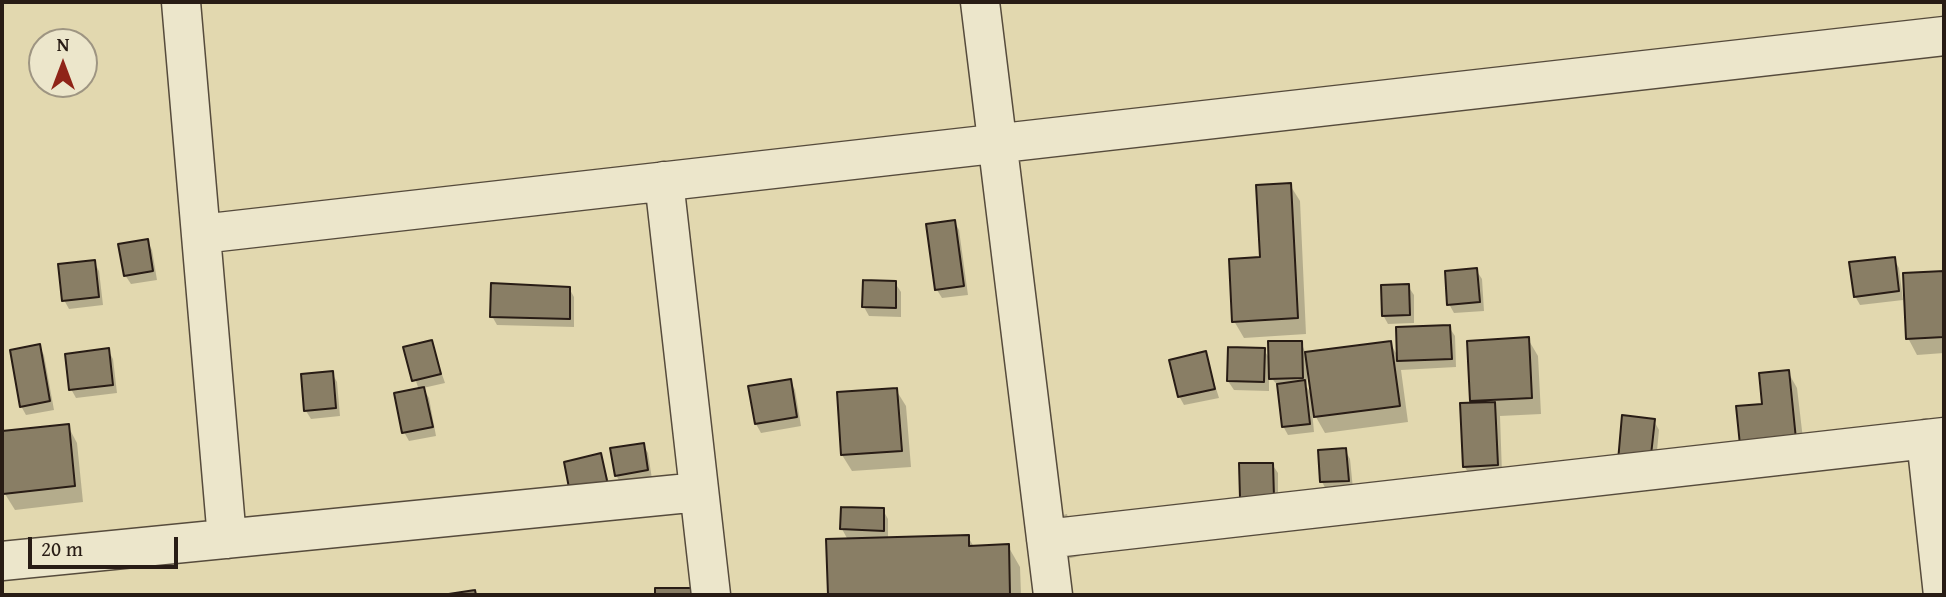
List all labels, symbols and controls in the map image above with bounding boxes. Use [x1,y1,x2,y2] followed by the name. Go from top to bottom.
[28,28,98,98] north arrow
[57,30,69,58] text: N
[32,524,182,568] scale bar
[41,533,83,564] text: 20 m

